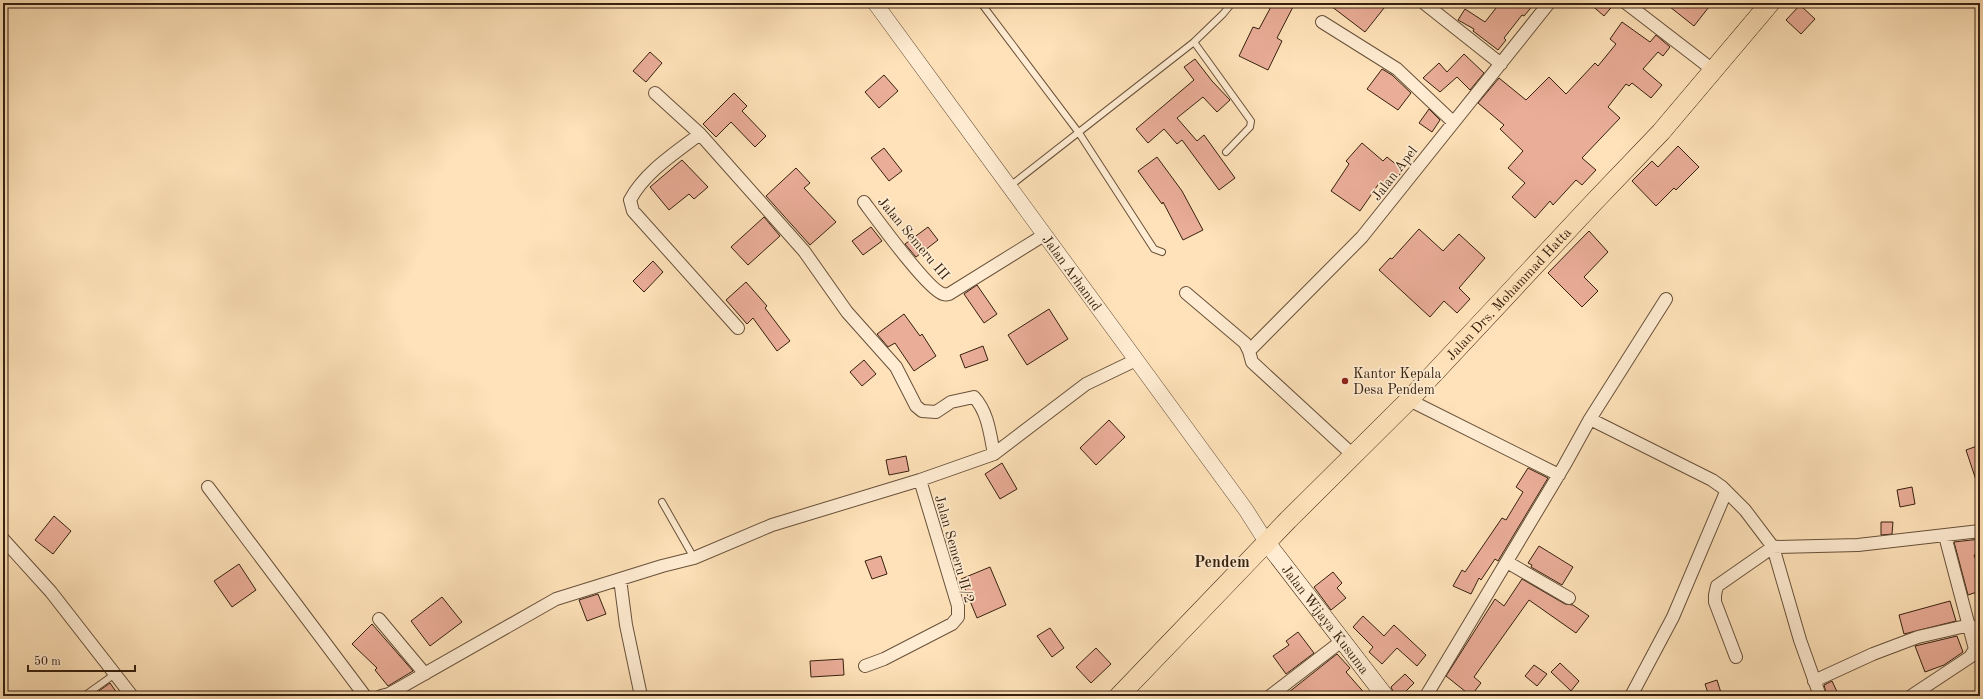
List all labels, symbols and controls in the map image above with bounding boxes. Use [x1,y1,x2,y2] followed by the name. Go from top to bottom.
[1369,144,1420,203] street label: Jalan Apel
[875,195,952,283] street label: Jalan Semeru III
[1444,225,1574,363] street label: Jalan Drs. Mohammad Hatta
[1039,233,1104,314] street label: Jalan Arhanud
[1353,367,1442,397] place label: Kantor Kepala Desa Pendem
[1340,376,1350,386] marker: Kantor Kepala Desa Pendem
[932,494,976,605] street label: Jalan Semeru II/2
[1194,555,1250,571] district label: Pendem
[1279,562,1371,677] street label: Jalan Wijaya Kusuma
[28,647,135,673] scale bar
[34,655,61,668] text: 50 m

